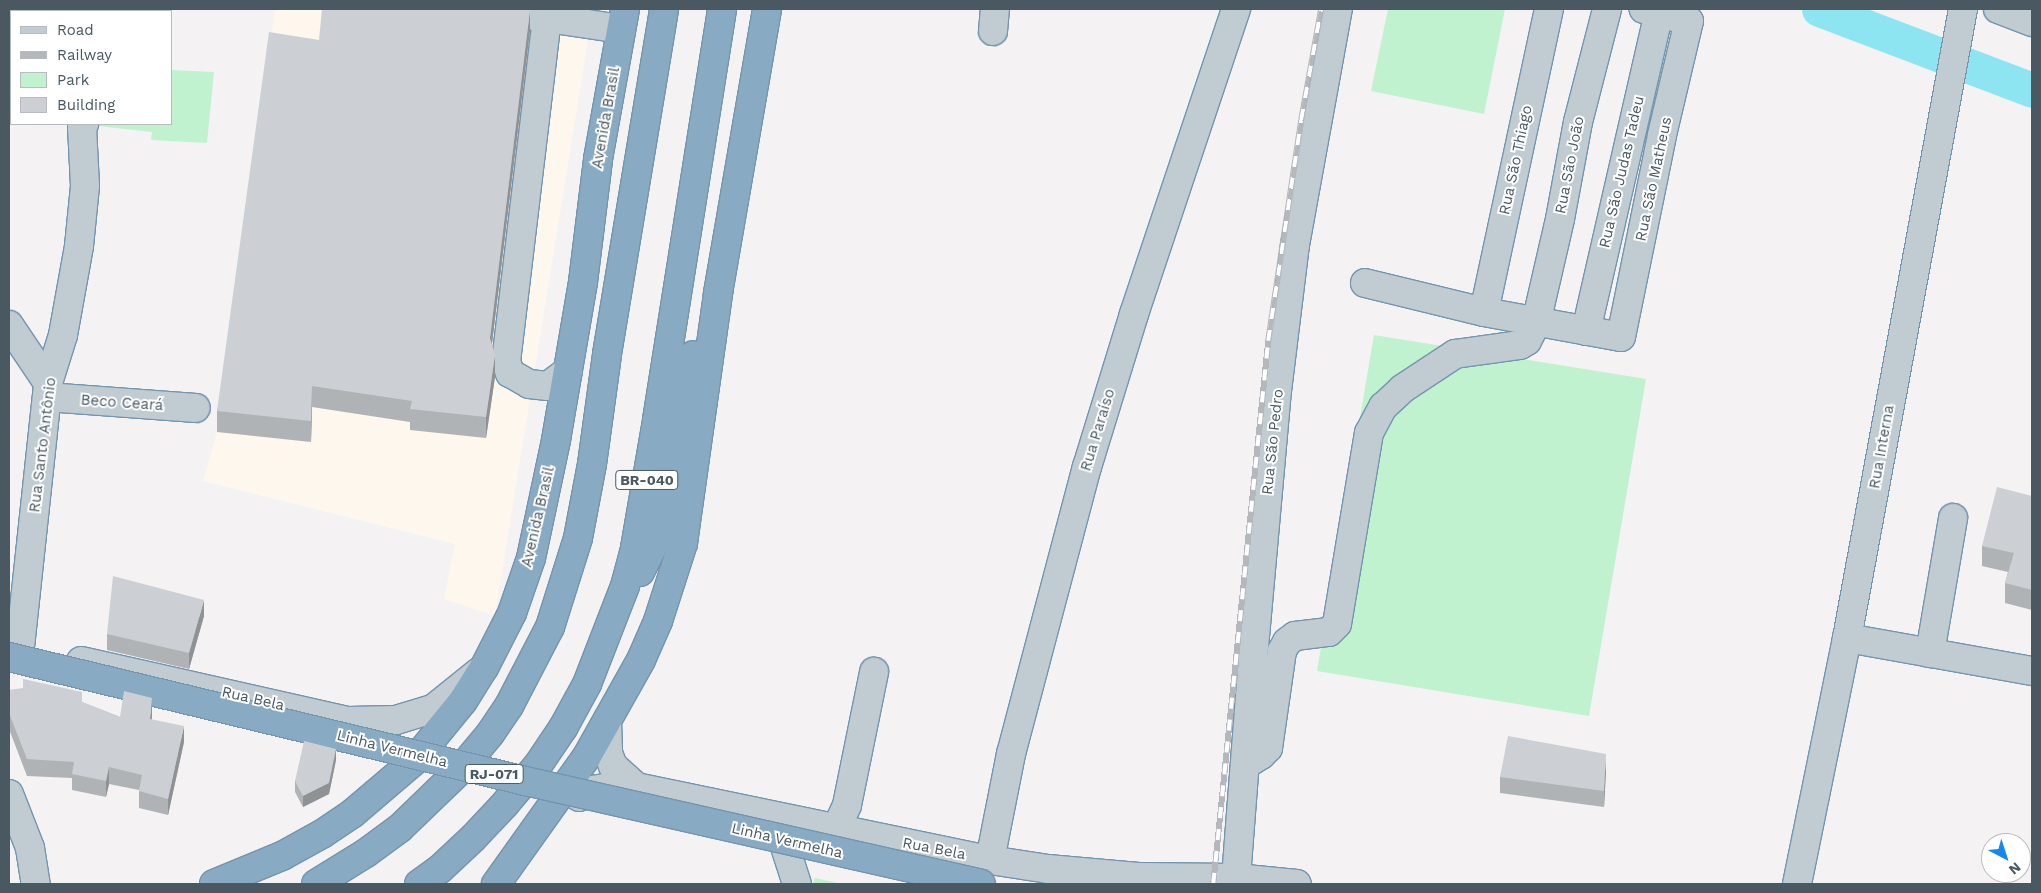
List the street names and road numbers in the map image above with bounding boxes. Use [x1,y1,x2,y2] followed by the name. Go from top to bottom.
[588,66,624,170] street label: Avenida Brasil
[1596,94,1648,250] street label: Rua São Judas Tadeu
[1496,103,1536,217] street label: Rua São Thiago
[1552,114,1588,216] street label: Rua São João
[1632,115,1676,243] street label: Rua São Matheus
[26,376,60,514] street label: Rua Santo Antônio
[1077,386,1119,474] street label: Rua Paraíso
[1258,388,1288,496] street label: Rua São Pedro
[80,391,164,415] street label: Beco Ceará
[1866,404,1898,490] street label: Rua Interna
[518,465,558,569] street label: Avenida Brasil
[614,468,680,492] road number: BR-040
[220,683,286,715] street label: Rua Bela
[334,726,450,772] street label: Linha Vermelha
[464,762,524,786] road number: RJ-071
[729,819,845,863] street label: Linha Vermelha
[901,834,967,864] street label: Rua Bela

